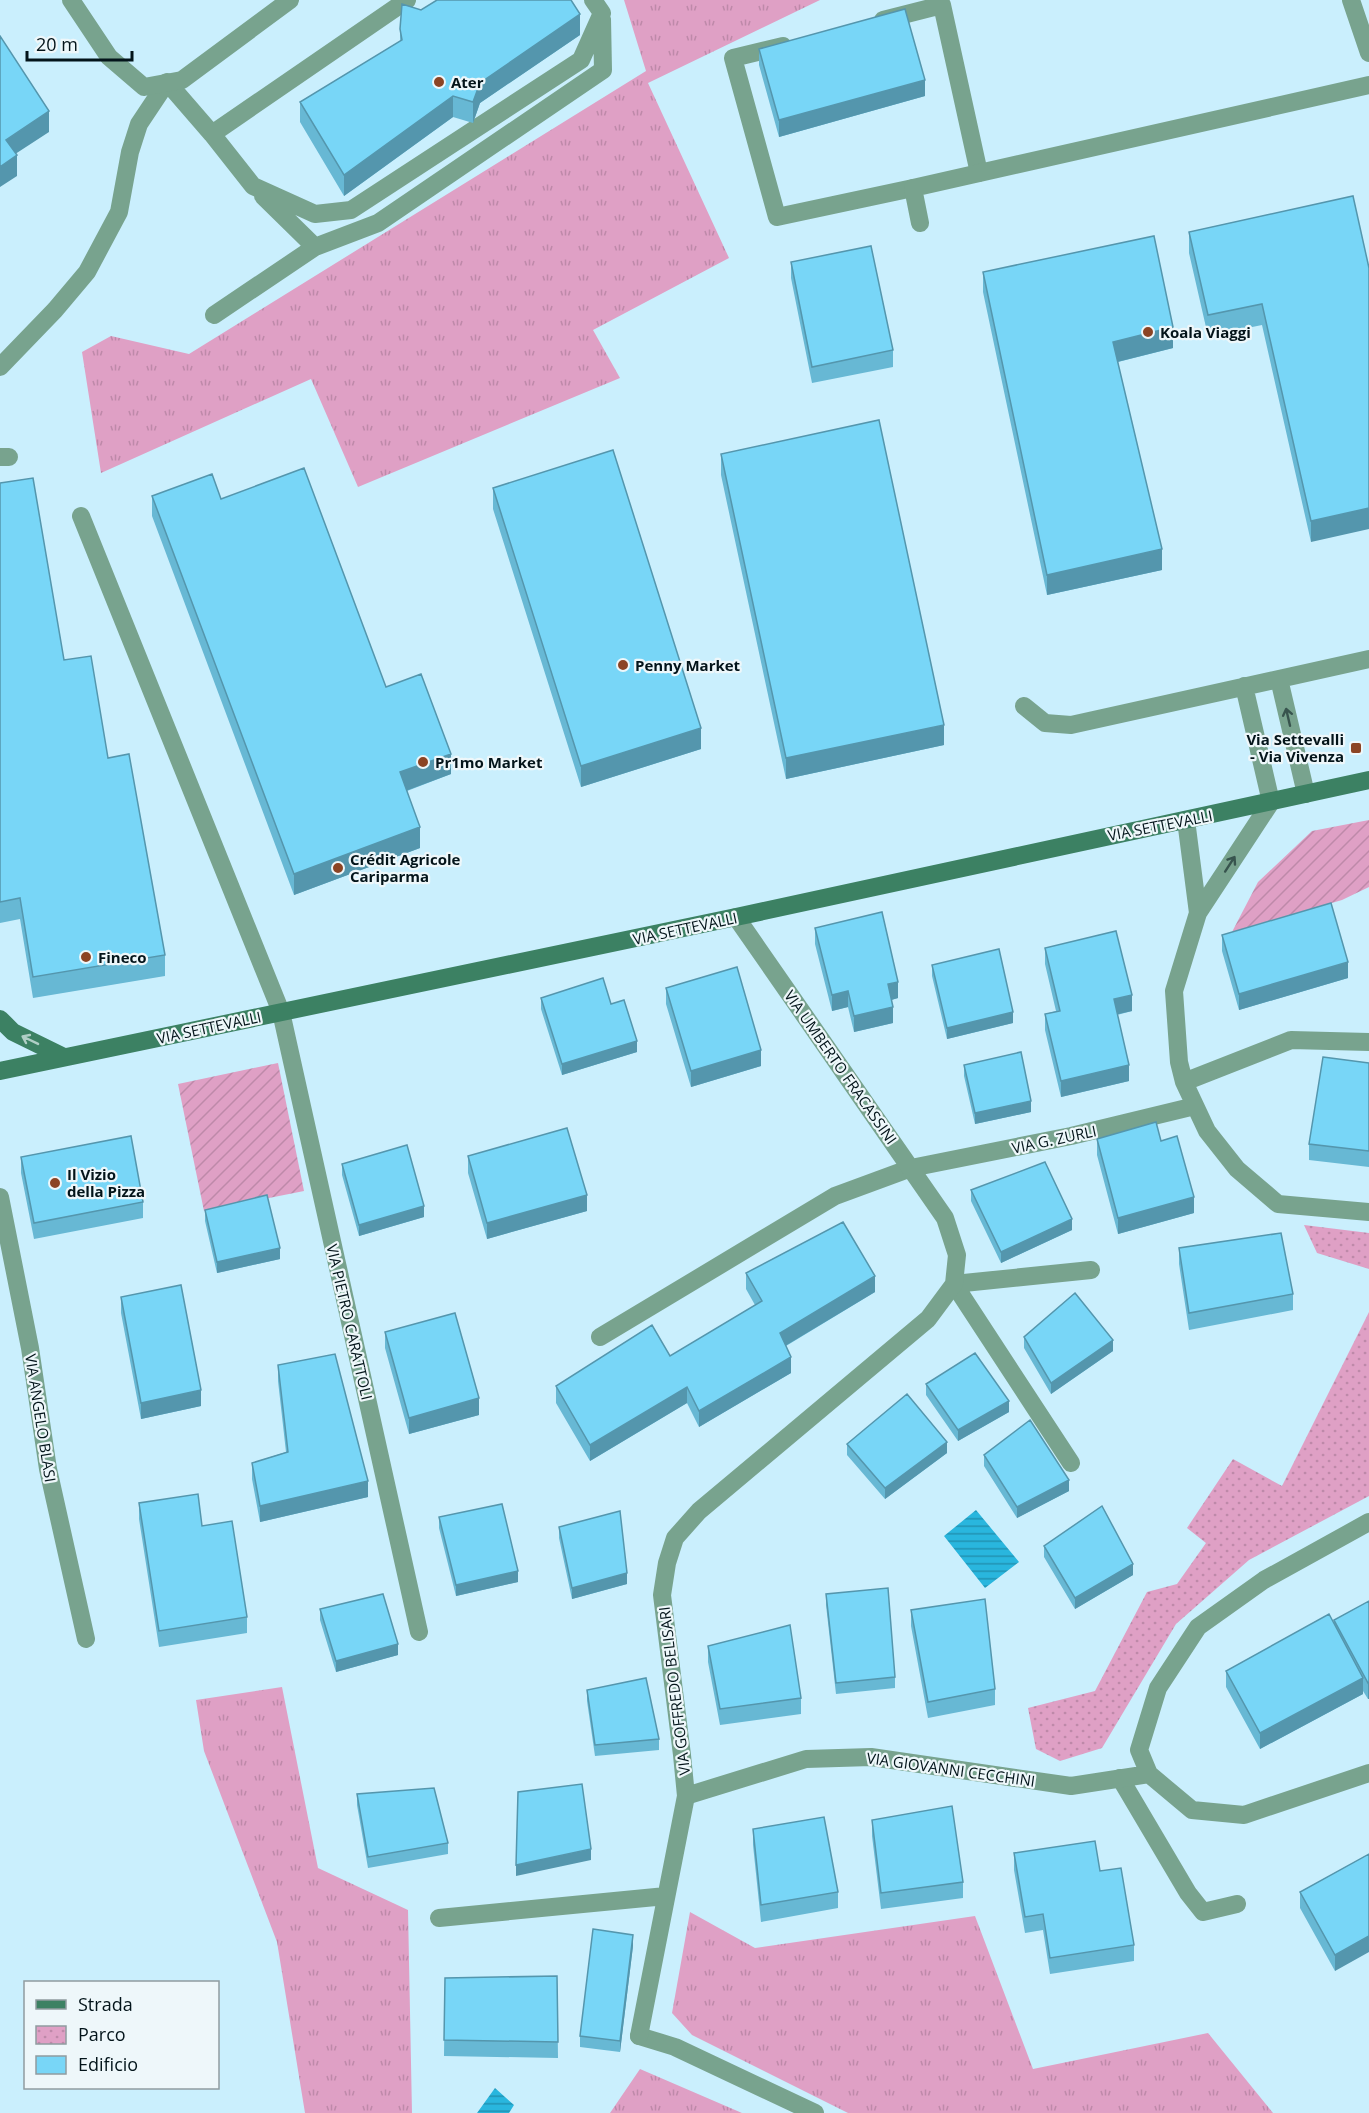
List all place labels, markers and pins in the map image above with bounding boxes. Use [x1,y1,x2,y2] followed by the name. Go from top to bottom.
[451,72,484,92] place label: Ater
[432,75,446,89] marker: Ater
[1160,322,1251,342] place label: Koala Viaggi
[1141,325,1155,339] marker: Koala Viaggi
[635,655,741,675] place label: Penny Market
[616,658,630,672] marker: Penny Market
[1246,729,1344,766] place label: Via Settevalli - Via Vivenza
[1349,741,1363,755] marker: Via Settevalli - Via Vivenza
[435,752,543,772] place label: Pr1mo Market
[416,755,430,769] marker: Pr1mo Market
[350,849,460,886] place label: Crédit Agricole Cariparma
[331,861,345,875] marker: Crédit Agricole Cariparma
[98,947,147,967] place label: Fineco
[79,950,93,964] marker: Fineco
[67,1164,145,1201] place label: Il Vizio della Pizza
[48,1176,62,1190] marker: Il Vizio della Pizza

